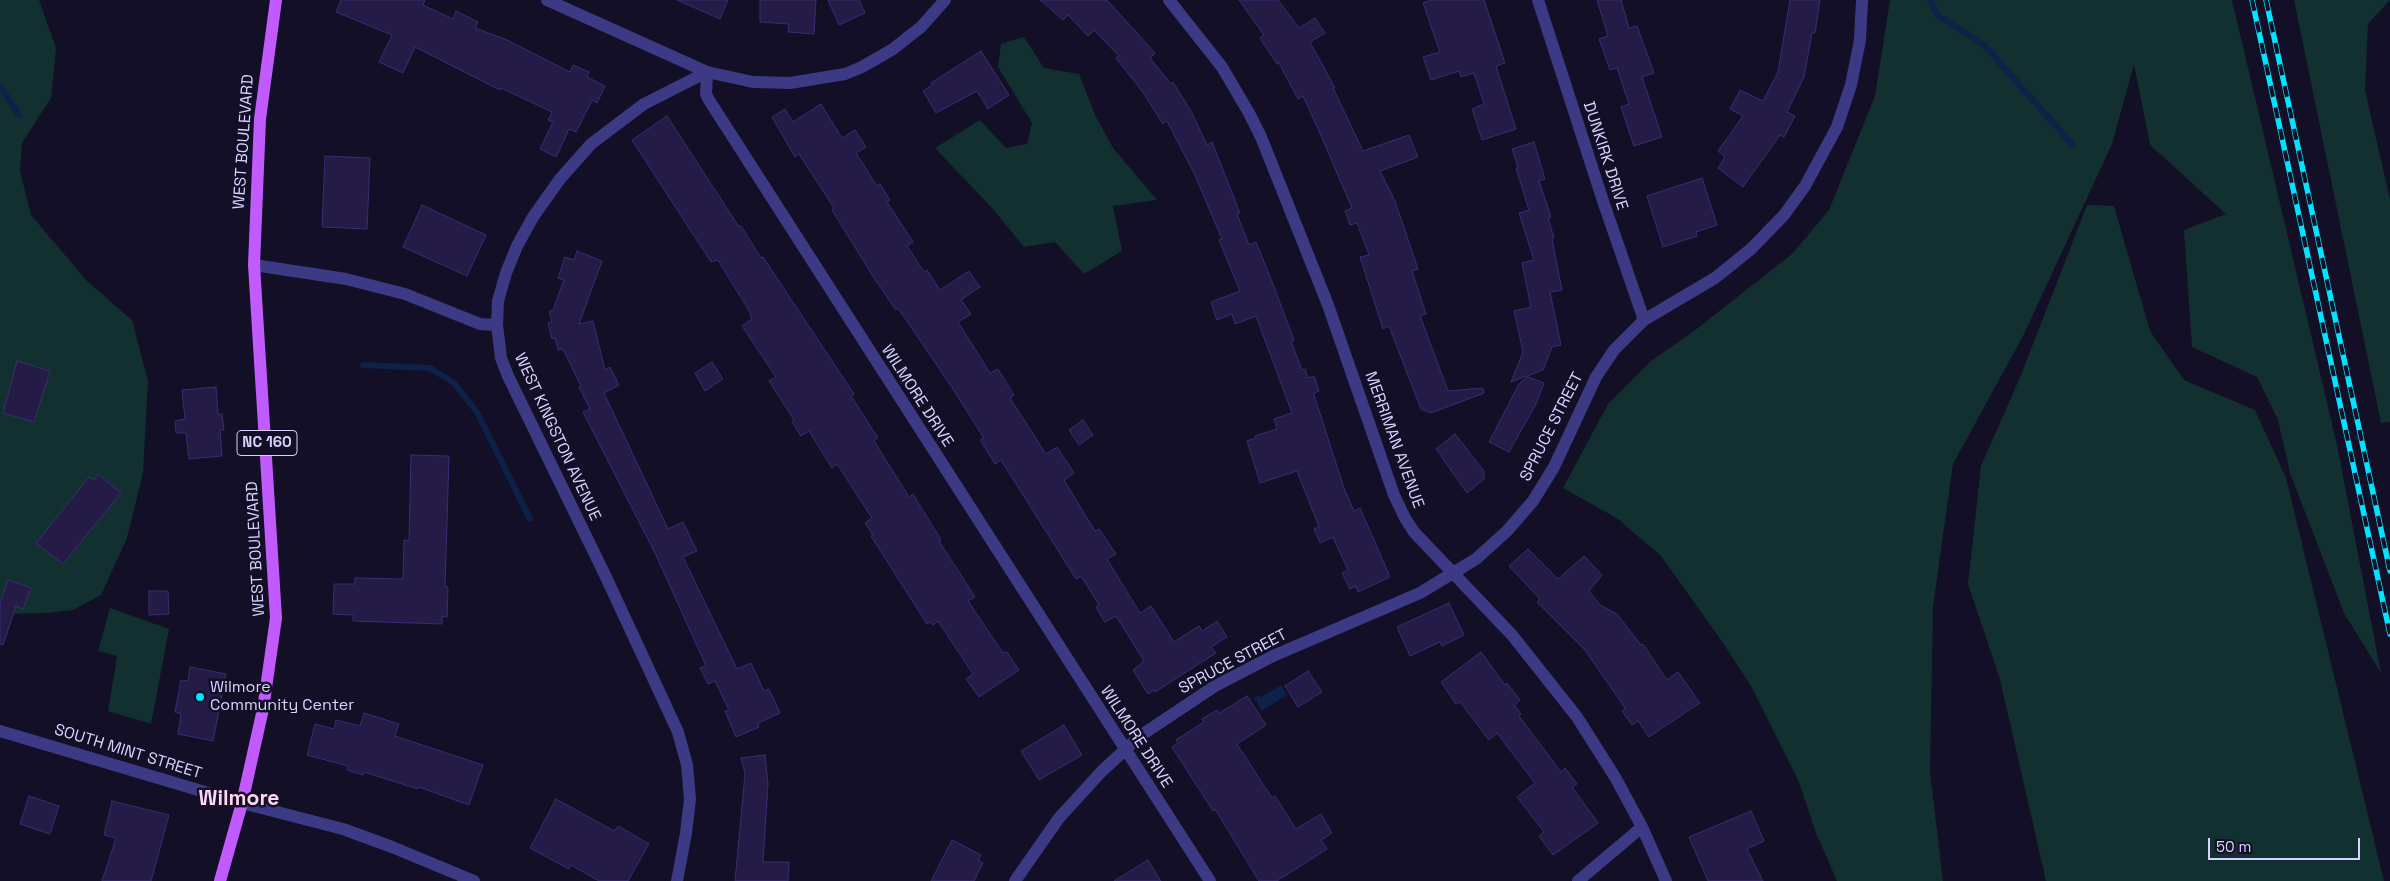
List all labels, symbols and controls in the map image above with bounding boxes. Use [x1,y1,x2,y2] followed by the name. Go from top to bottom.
[230,74,258,210] street label: WEST BOULEVARD
[1578,99,1632,213] street label: DUNKIRK DRIVE
[877,341,957,451] street label: WILMORE DRIVE
[510,350,604,524] street label: WEST KINGSTON AVENUE
[1360,369,1428,511] street label: MERRIMAN AVENUE
[1516,369,1588,485] street label: SPRUCE STREET
[237,430,297,456] road number: NC 160
[243,481,269,617] street label: WEST BOULEVARD
[1176,625,1290,699] street label: SPRUCE STREET
[210,678,354,716] place label: Wilmore Community Center
[1096,682,1176,792] street label: WILMORE DRIVE
[194,691,206,703] marker: Wilmore Community Center
[52,720,204,784] street label: SOUTH MINT STREET
[199,786,279,812] district label: Wilmore
[2210,828,2362,860] scale bar
[2216,837,2251,856] text: 50 m

